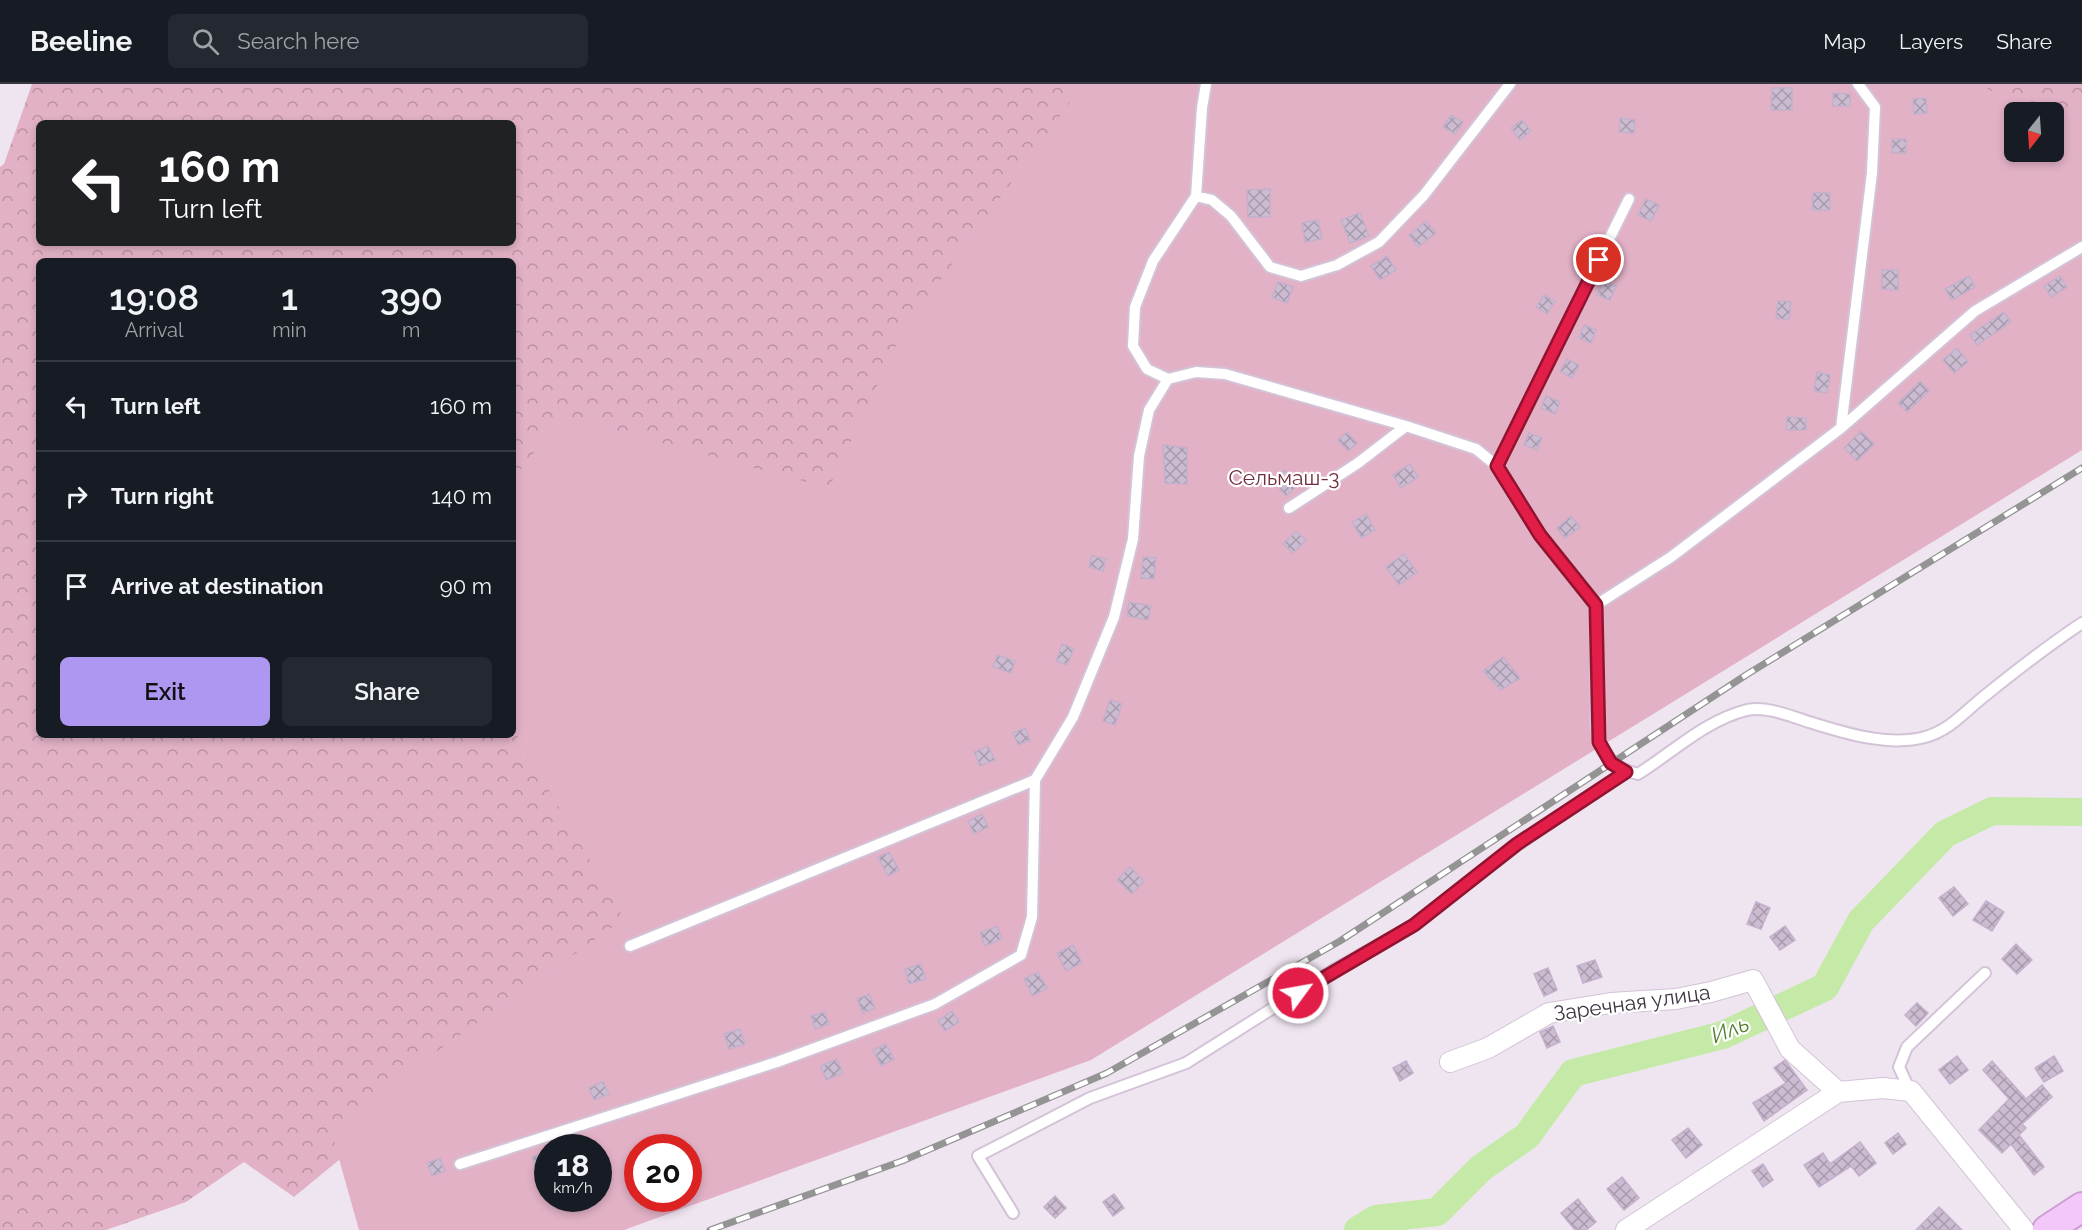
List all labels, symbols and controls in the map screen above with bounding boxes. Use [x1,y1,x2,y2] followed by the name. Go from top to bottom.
[168,14,588,68] search box
[30,25,132,58] text: Beeline
[189,25,222,58] icon: search
[237,28,359,54] text: Search here
[1823,29,1866,54] text: Map
[1899,29,1963,54] text: Layers
[1996,29,2052,54] text: Share
[2004,102,2064,162] north arrow
[2004,102,2064,162] map controls
[159,143,280,192] text: 160 m
[60,144,138,222] icon: left
[159,193,262,224] text: Turn left
[1573,234,1624,285] pin
[1582,243,1615,276] icon: arrive
[109,276,199,318] text: 19:08
[281,276,298,318] text: 1
[380,276,443,318] text: 390
[125,318,183,342] text: Arrival
[272,318,307,342] text: min
[402,318,421,342] text: m
[60,390,93,423] icon: left
[111,393,201,419] text: Turn left
[430,393,492,419] text: 160 m
[1228,465,1340,490] park label: Сельмаш-3
[60,480,93,513] icon: right
[111,483,214,509] text: Turn right
[431,483,492,509] text: 140 m
[60,570,93,603] icon: arrive
[111,573,324,599] text: Arrive at destination
[440,573,492,599] text: 90 m
[60,657,270,726] button: Exit
[282,657,492,726] button: Share
[1266,961,1330,1025] position arrow
[1552,979,1712,1026] street label: Заречная улица
[1707,1010,1753,1048] water label: Иль
[624,1134,702,1212] speed limit sign: 20
[557,1148,589,1183] text: 18
[553,1179,593,1197] text: km/h

